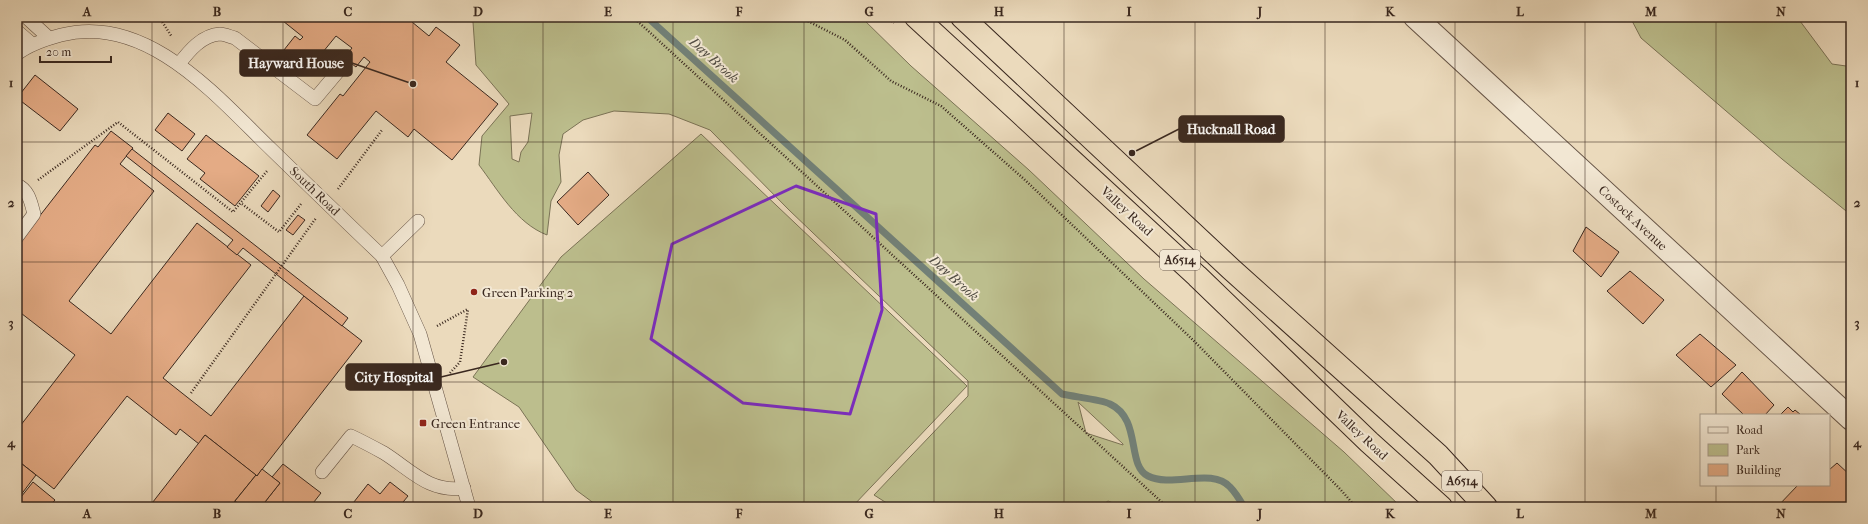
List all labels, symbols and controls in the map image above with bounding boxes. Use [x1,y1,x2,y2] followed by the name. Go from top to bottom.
[82,4,92,19] text: A
[213,4,222,19] text: B
[344,4,353,19] text: C
[473,4,483,19] text: D
[604,4,612,19] text: E
[735,4,743,19] text: F
[864,4,874,19] text: G
[994,4,1005,19] text: H
[1126,4,1132,19] text: I
[1256,4,1263,20] text: J
[1385,4,1396,19] text: K
[1516,4,1525,19] text: L
[1644,4,1657,19] text: M
[1776,4,1786,19] text: N
[685,33,742,87] water label: Day Brook
[40,38,111,64] scale bar
[46,45,71,59] text: 20 m
[240,50,352,76] callout: Hayward House
[248,55,344,72] text: Hayward House
[9,75,14,90] text: 1
[1855,75,1860,90] text: 1
[1179,116,1284,142] callout: Hucknall Road
[1187,121,1277,138] text: Hucknall Road
[287,163,344,219] street label: South Road
[1097,182,1157,239] street label: Valley Road
[1596,182,1671,254] street label: Costock Avenue
[8,195,15,210] text: 2
[1854,195,1861,210] text: 2
[1160,250,1200,270] road number: A6514
[925,251,982,305] water label: Day Brook
[482,285,574,300] place label: Green Parking 2
[469,287,479,297] marker: Green Parking 2
[8,315,14,331] text: 3
[1854,315,1860,331] text: 3
[346,364,441,390] callout: City Hospital
[355,369,434,386] text: City Hospital
[1332,406,1392,463] street label: Valley Road
[1700,414,1830,486] legend
[431,416,521,431] place label: Green Entrance
[418,418,428,428] marker: Green Entrance
[1736,423,1763,437] text: Road
[6,435,16,451] text: 4
[1852,435,1862,451] text: 4
[1736,443,1761,457] text: Park
[1736,463,1781,477] text: Building
[1442,471,1482,491] road number: A6514
[82,506,92,521] text: A
[213,506,222,521] text: B
[344,506,353,521] text: C
[473,506,483,521] text: D
[604,506,612,521] text: E
[735,506,743,521] text: F
[864,506,874,521] text: G
[994,506,1005,521] text: H
[1126,506,1132,521] text: I
[1256,506,1263,522] text: J
[1385,506,1396,521] text: K
[1516,506,1525,521] text: L
[1644,506,1657,521] text: M
[1776,506,1786,521] text: N

